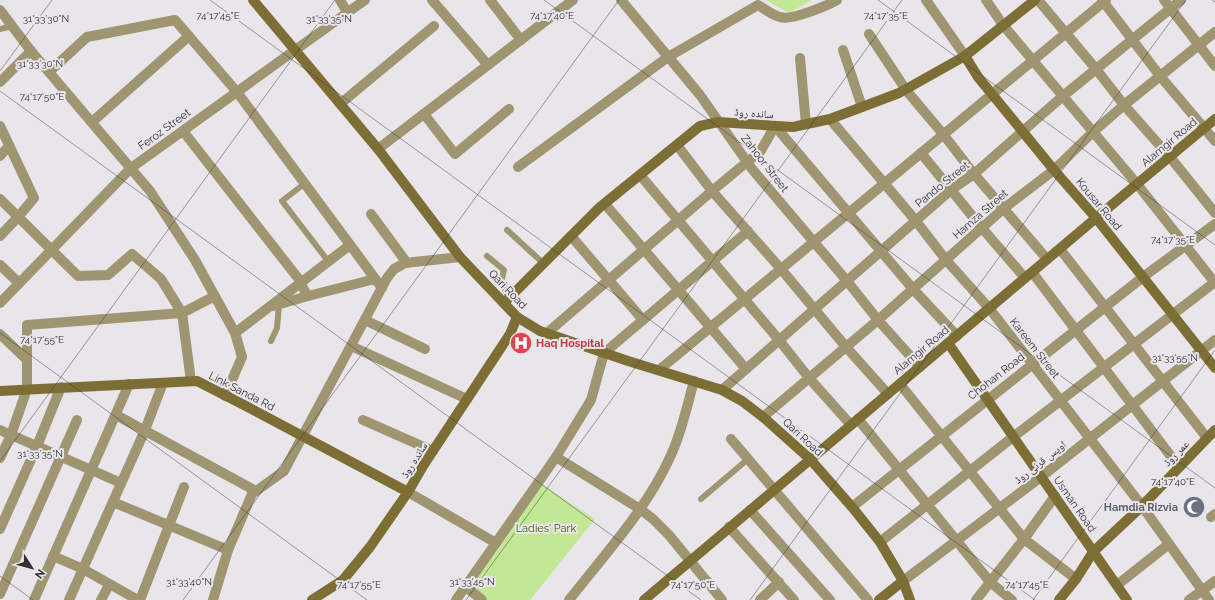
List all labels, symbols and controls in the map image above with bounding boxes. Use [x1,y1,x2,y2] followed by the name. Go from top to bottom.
[196,10,240,21] text: 74°17'45"E
[530,10,574,21] text: 74°17'40"E
[864,10,908,21] text: 74°17'35"E
[23,13,69,24] text: 31°33'30"N
[306,13,352,24] text: 31°33'35"N
[17,58,63,69] text: 31°33'30"N
[20,91,64,102] text: 74°17'50"E
[136,106,193,153] street label: Feroz Street
[734,106,774,121] street label: ساندہ روڈ
[1139,115,1200,169] street label: Alamgir Road
[738,132,791,195] street label: Zahoor Street
[913,158,972,210] street label: Pando Street
[1073,176,1124,233] street label: Kousar Road
[950,187,1011,242] street label: Hamza Street
[1151,234,1195,245] text: 74°17'35"E
[486,267,530,312] street label: Qari Road
[1007,316,1062,381] street label: Kareem Street
[891,323,952,377] street label: Alamgir Road
[508,330,534,356] hospital icon: Haq Hospital
[20,334,64,345] text: 74°17'55"E
[536,337,605,350] place label: Haq Hospital
[965,350,1027,403] street label: Chohan Road
[1152,352,1198,363] text: 31°33'55"N
[207,369,277,414] street label: Link Sanda Rd
[780,416,825,459] street label: Qari Road
[1161,437,1192,469] street label: عمر روڈ
[1012,438,1069,487] street label: اویس قرنی روڈ
[398,440,430,480] street label: ساندہ روڈ
[17,448,63,459] text: 31°33'35"N
[1051,474,1099,535] street label: Usman Road
[1151,476,1195,487] text: 74°17'40"E
[1181,494,1207,520] mosque icon: Hamdia Rizvia
[1104,501,1178,514] place label: Hamdia Rizvia
[516,522,576,535] park label: Ladies' Park
[12,548,52,588] north arrow
[32,566,47,581] text: N
[166,576,212,587] text: 31°33'40"N
[449,576,495,587] text: 31°33'45"N
[337,579,381,590] text: 74°17'55"E
[671,579,715,590] text: 74°17'50"E
[1005,579,1049,590] text: 74°17'45"E

